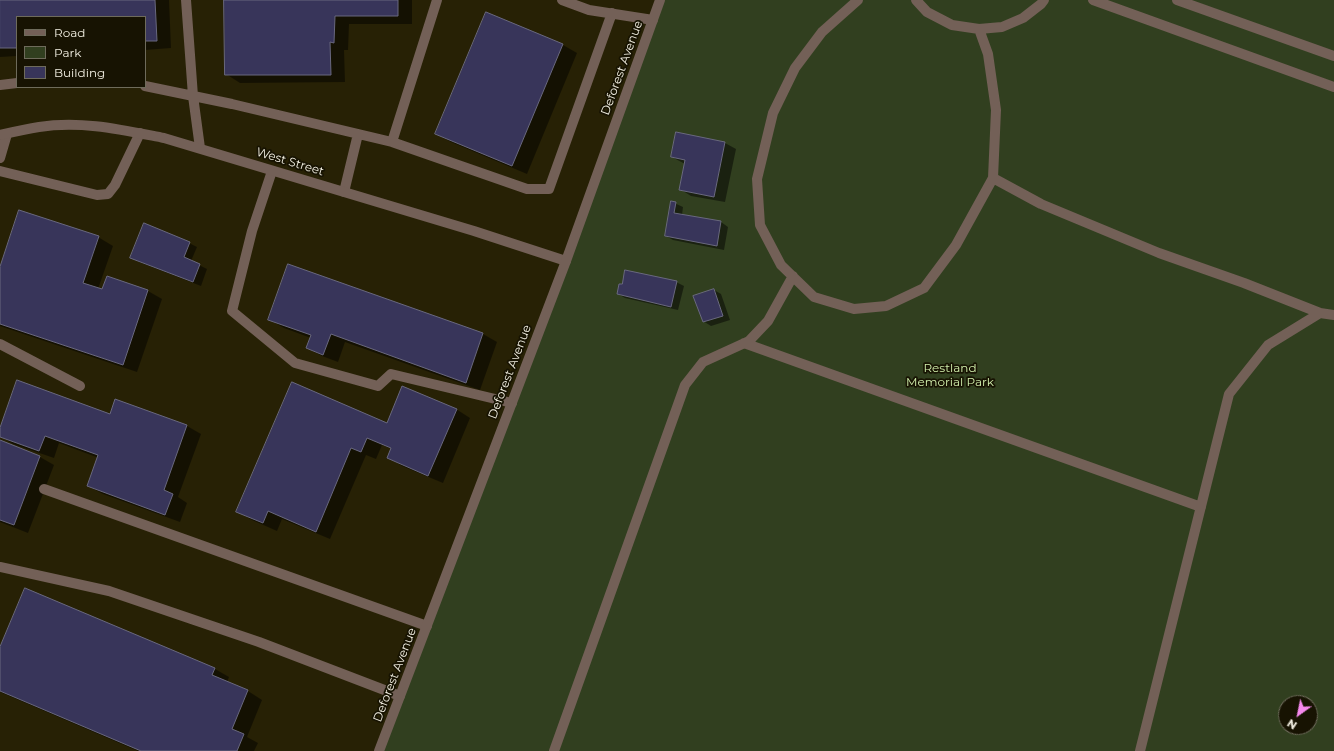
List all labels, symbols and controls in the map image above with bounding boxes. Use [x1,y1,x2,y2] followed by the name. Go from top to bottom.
[16,16,146,88] legend
[598,19,646,117] street label: Deforest Avenue
[54,25,85,40] text: Road
[54,45,81,60] text: Park
[54,65,105,80] text: Building
[254,145,326,179] street label: West Street
[485,323,535,421] street label: Deforest Avenue
[906,361,994,389] park label: Restland Memorial Park
[370,626,420,724] street label: Deforest Avenue
[1278,695,1318,735] north arrow
[1284,716,1300,733] text: N

